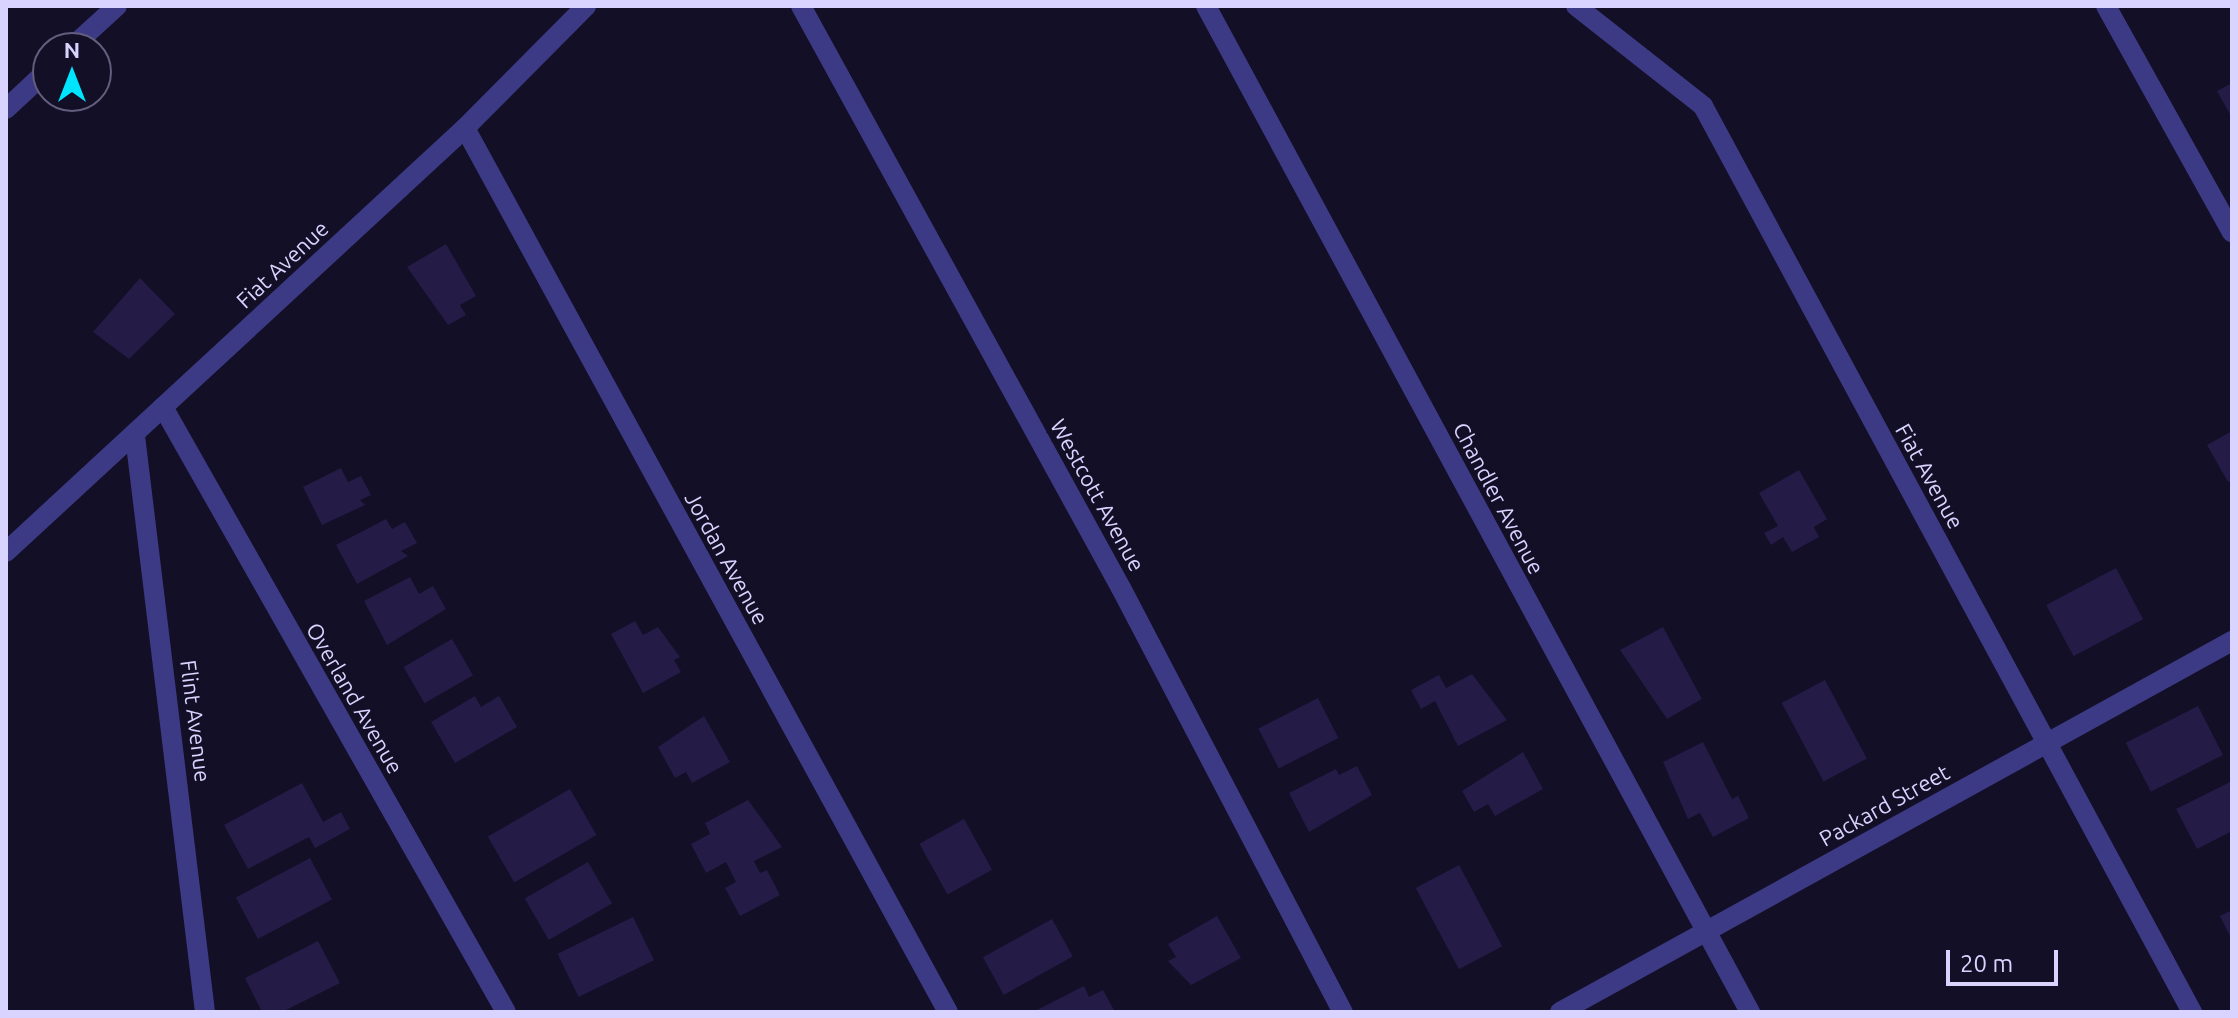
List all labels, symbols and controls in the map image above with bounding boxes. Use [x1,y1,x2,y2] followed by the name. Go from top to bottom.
[32,32,112,112] north arrow
[64,37,80,62] text: N
[231,215,333,313] street label: Fiat Avenue
[1045,414,1151,576] street label: Westcott Avenue
[1448,418,1550,578] street label: Chandler Avenue
[1890,419,1970,533] street label: Fiat Avenue
[680,487,774,629] street label: Jordan Avenue
[301,618,409,778] street label: Overland Avenue
[175,658,217,784] street label: Flint Avenue
[1814,758,1954,852] street label: Packard Street
[1950,934,2062,984] scale bar
[1960,950,2013,977] text: 20 m

